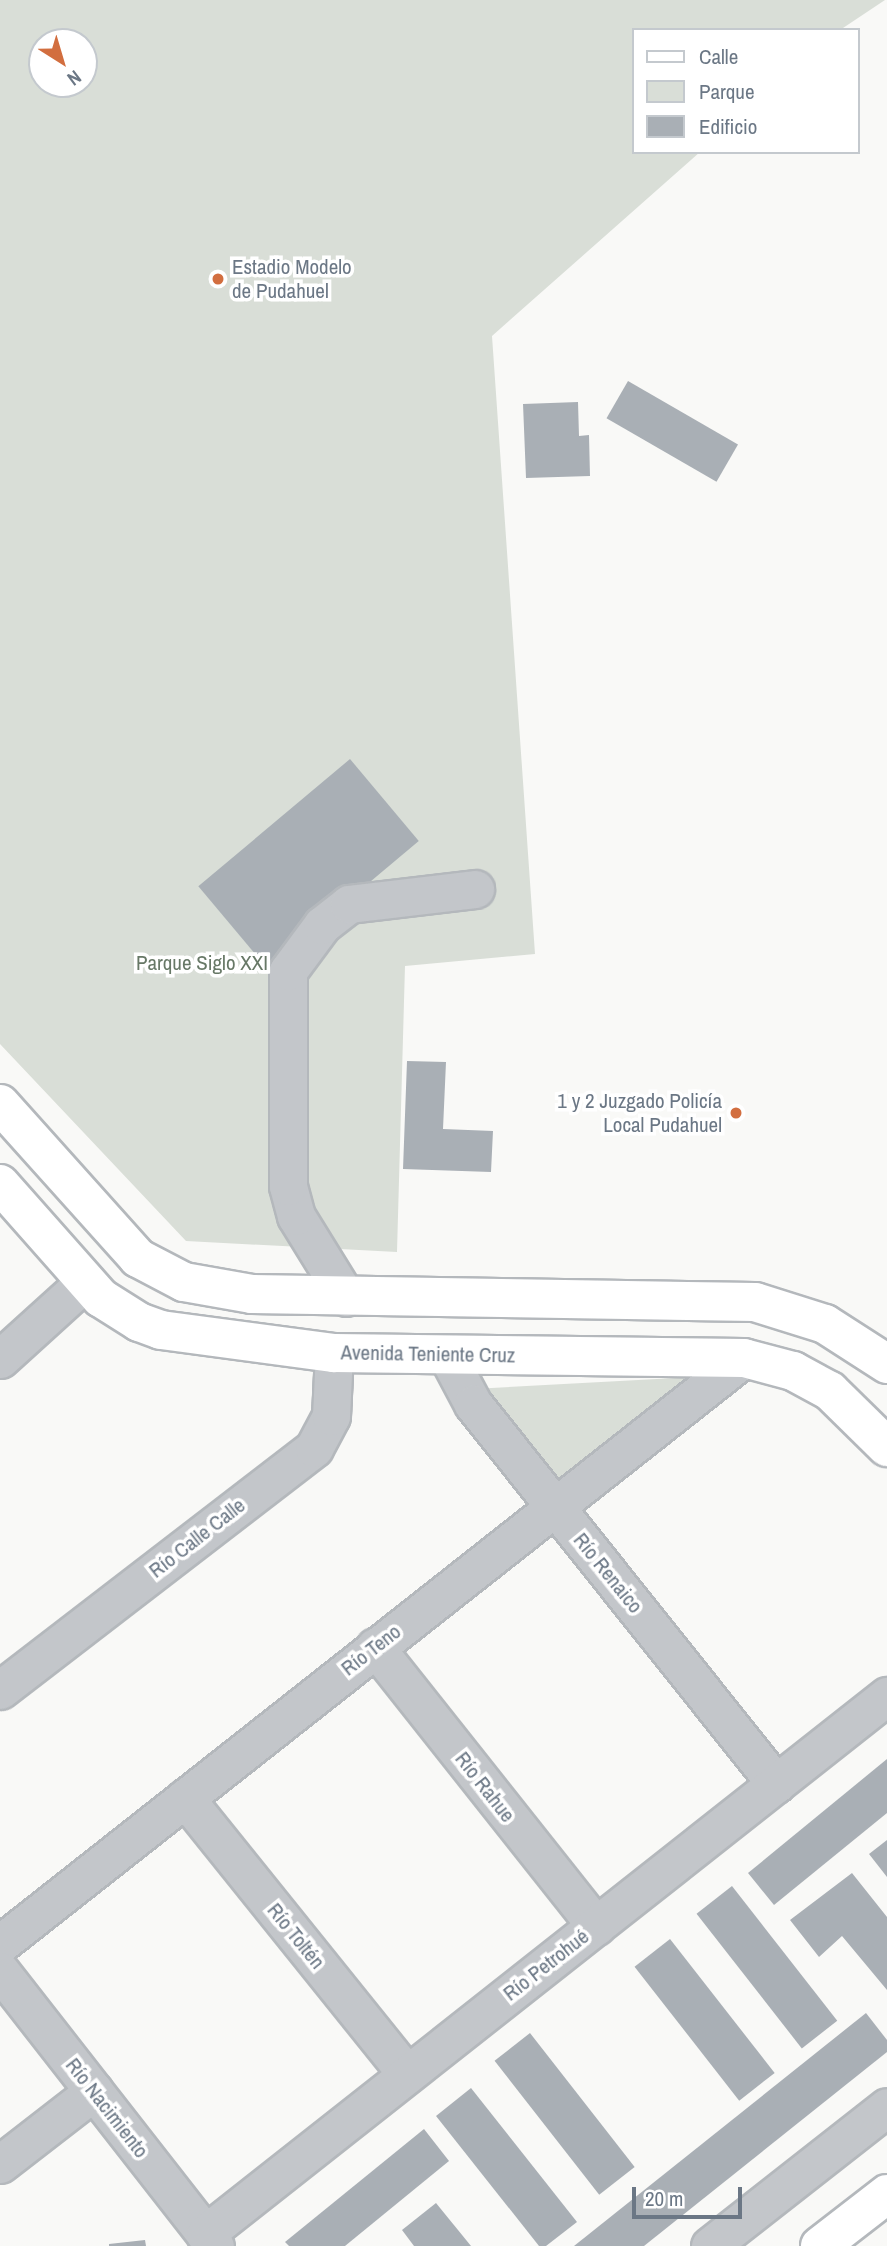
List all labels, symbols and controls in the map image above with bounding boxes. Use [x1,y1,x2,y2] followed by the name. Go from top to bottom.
[28,28,98,98] north arrow
[632,28,859,154] legend
[699,42,738,71] text: Calle
[62,64,87,92] text: N
[699,77,755,106] text: Parque
[699,112,757,141] text: Edificio
[232,254,352,304] place label: Estadio Modelo de Pudahuel
[210,271,226,287] marker: Estadio Modelo de Pudahuel
[136,950,268,976] park label: Parque Siglo XXI
[557,1088,722,1138] place label: 1 y 2 Juzgado Policía Local Pudahuel
[728,1105,744,1121] marker: 1 y 2 Juzgado Policía Local Pudahuel
[340,1340,516,1368] street label: Avenida Teniente Cruz
[144,1493,250,1583] street label: Río Calle Calle
[568,1528,648,1618] street label: Río Renaico
[336,1619,406,1681] street label: Río Teno
[450,1747,520,1827] street label: Río Rahue
[262,1898,330,1974] street label: Río Toltén
[498,1924,594,2006] street label: Río Petrohué
[60,2053,154,2163] street label: Río Nacimiento
[635,2172,745,2216] scale bar
[645,2184,683,2213] text: 20 m

